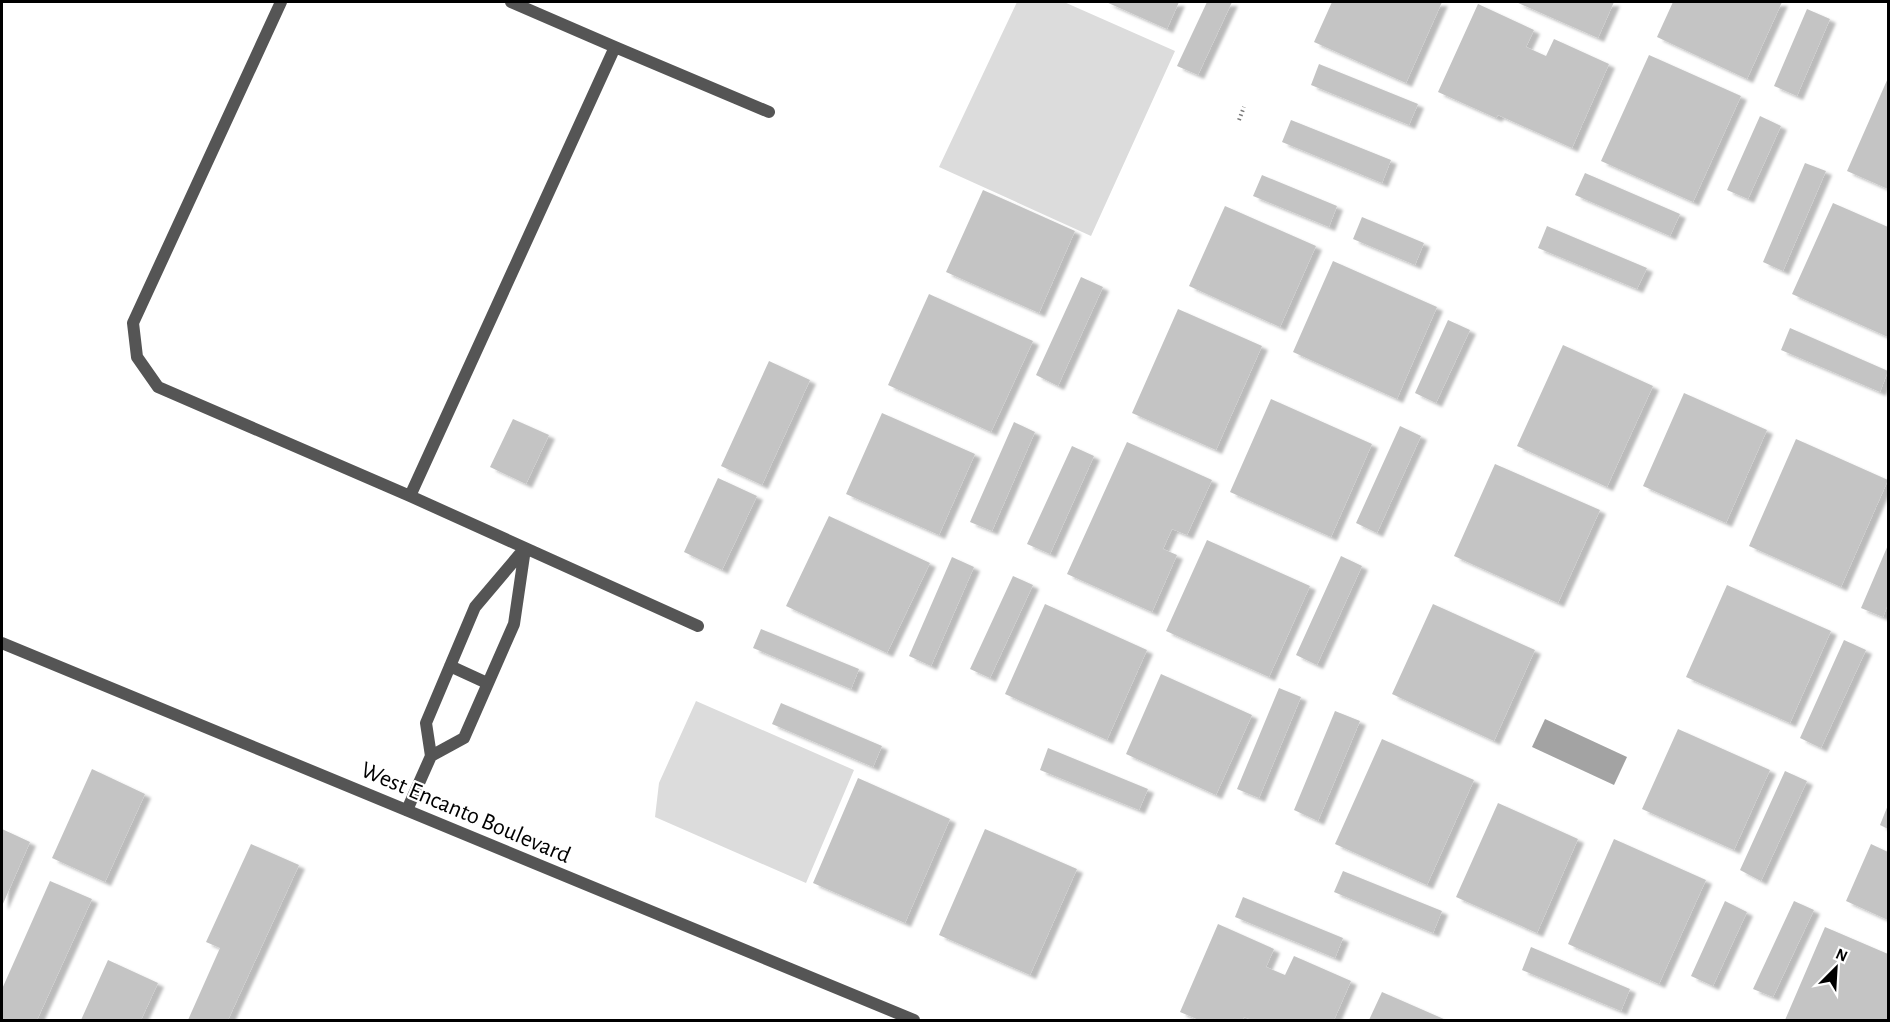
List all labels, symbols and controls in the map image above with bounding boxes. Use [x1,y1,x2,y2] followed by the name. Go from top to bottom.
[357,758,574,868] street label: West Encanto Boulevard
[1806,938,1866,998] north arrow
[1833,946,1850,965] text: N

